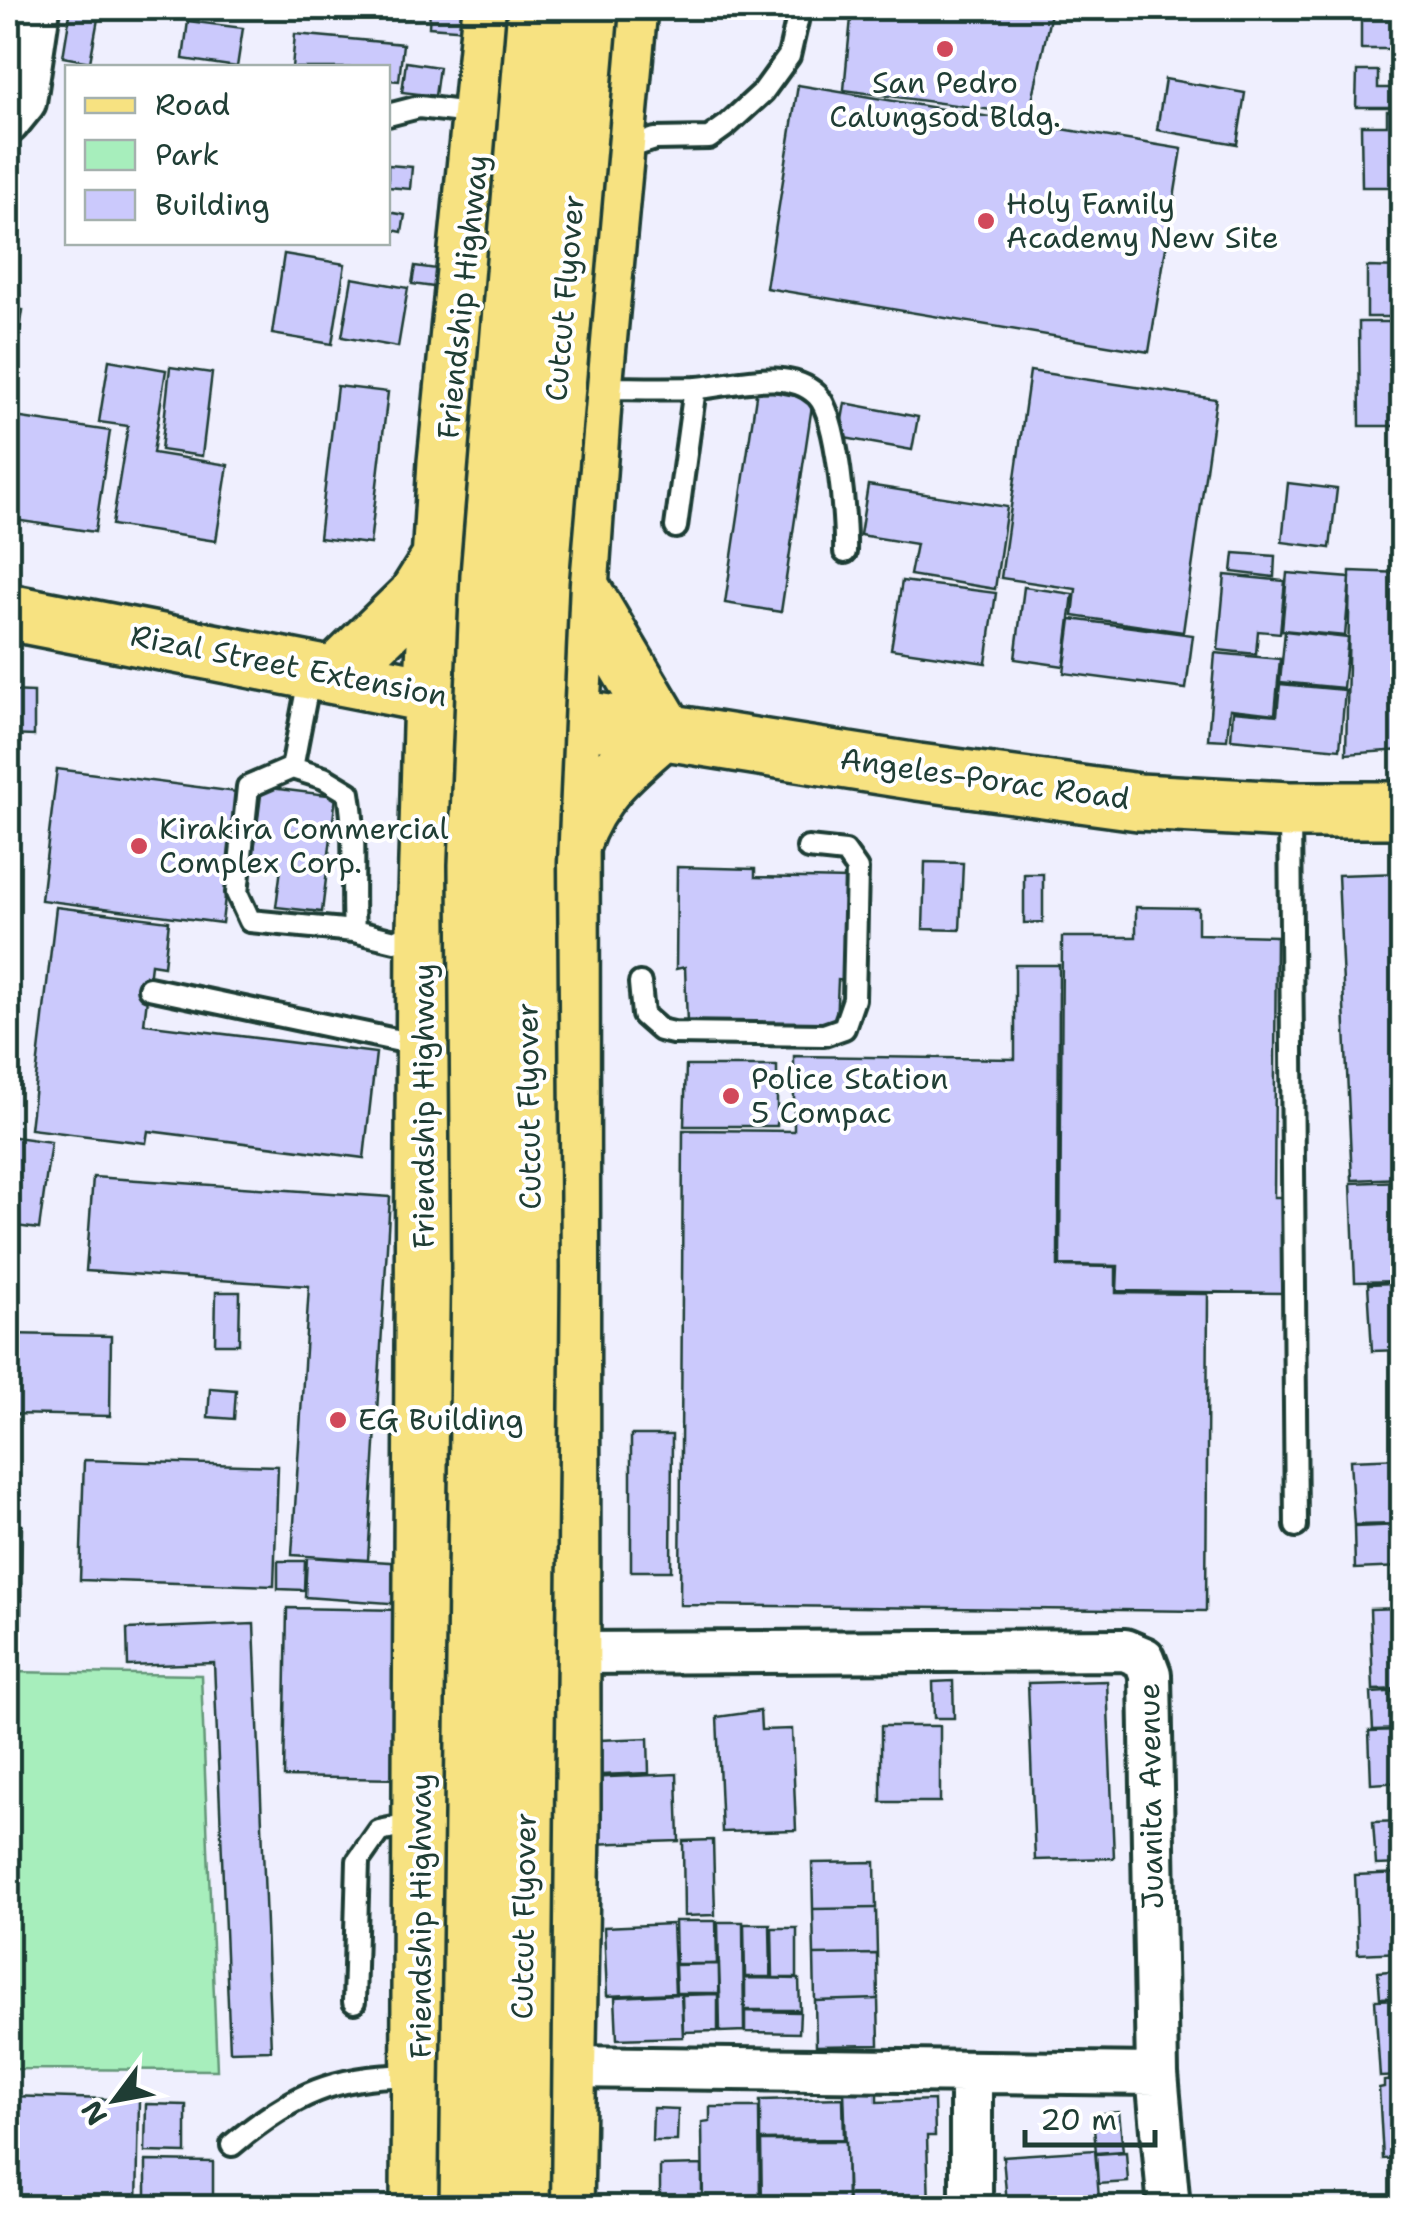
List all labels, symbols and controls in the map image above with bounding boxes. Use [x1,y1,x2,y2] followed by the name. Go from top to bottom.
[934,38,956,60] marker: San Pedro Calungsod Bldg.
[829,62,1061,137] place label: San Pedro Calungsod Bldg.
[65,65,390,245] legend
[155,84,230,125] text: Road
[155,134,219,175] text: Park
[427,153,498,441] street label: Friendship Highway
[1006,183,1279,258] place label: Holy Family Academy New Site
[155,184,270,225] text: Building
[535,193,594,403] street label: Cutcut Flyover
[975,210,997,232] marker: Holy Family Academy New Site
[127,615,451,716] street label: Rizal Street Extension
[838,738,1132,819] street label: Angeles-Porac Road
[159,808,448,883] place label: Kirakira Commercial Complex Corp.
[128,835,150,857] marker: Kirakira Commercial Complex Corp.
[403,963,444,1249] street label: Friendship Highway
[506,1002,551,1210] street label: Cutcut Flyover
[751,1058,948,1133] place label: Police Station 5 Compac
[720,1085,742,1107] marker: Police Station 5 Compac
[358,1399,524,1440] place label: EG Building
[327,1409,349,1431] marker: EG Building
[1128,1682,1173,1910] street label: Juanita Avenue
[400,1773,441,2059] street label: Friendship Highway
[501,1812,546,2020] street label: Cutcut Flyover
[65,2050,165,2150] north arrow
[1025,2085,1155,2147] scale bar
[72,2094,116,2133] text: N
[1040,2099,1117,2140] text: 20 m

